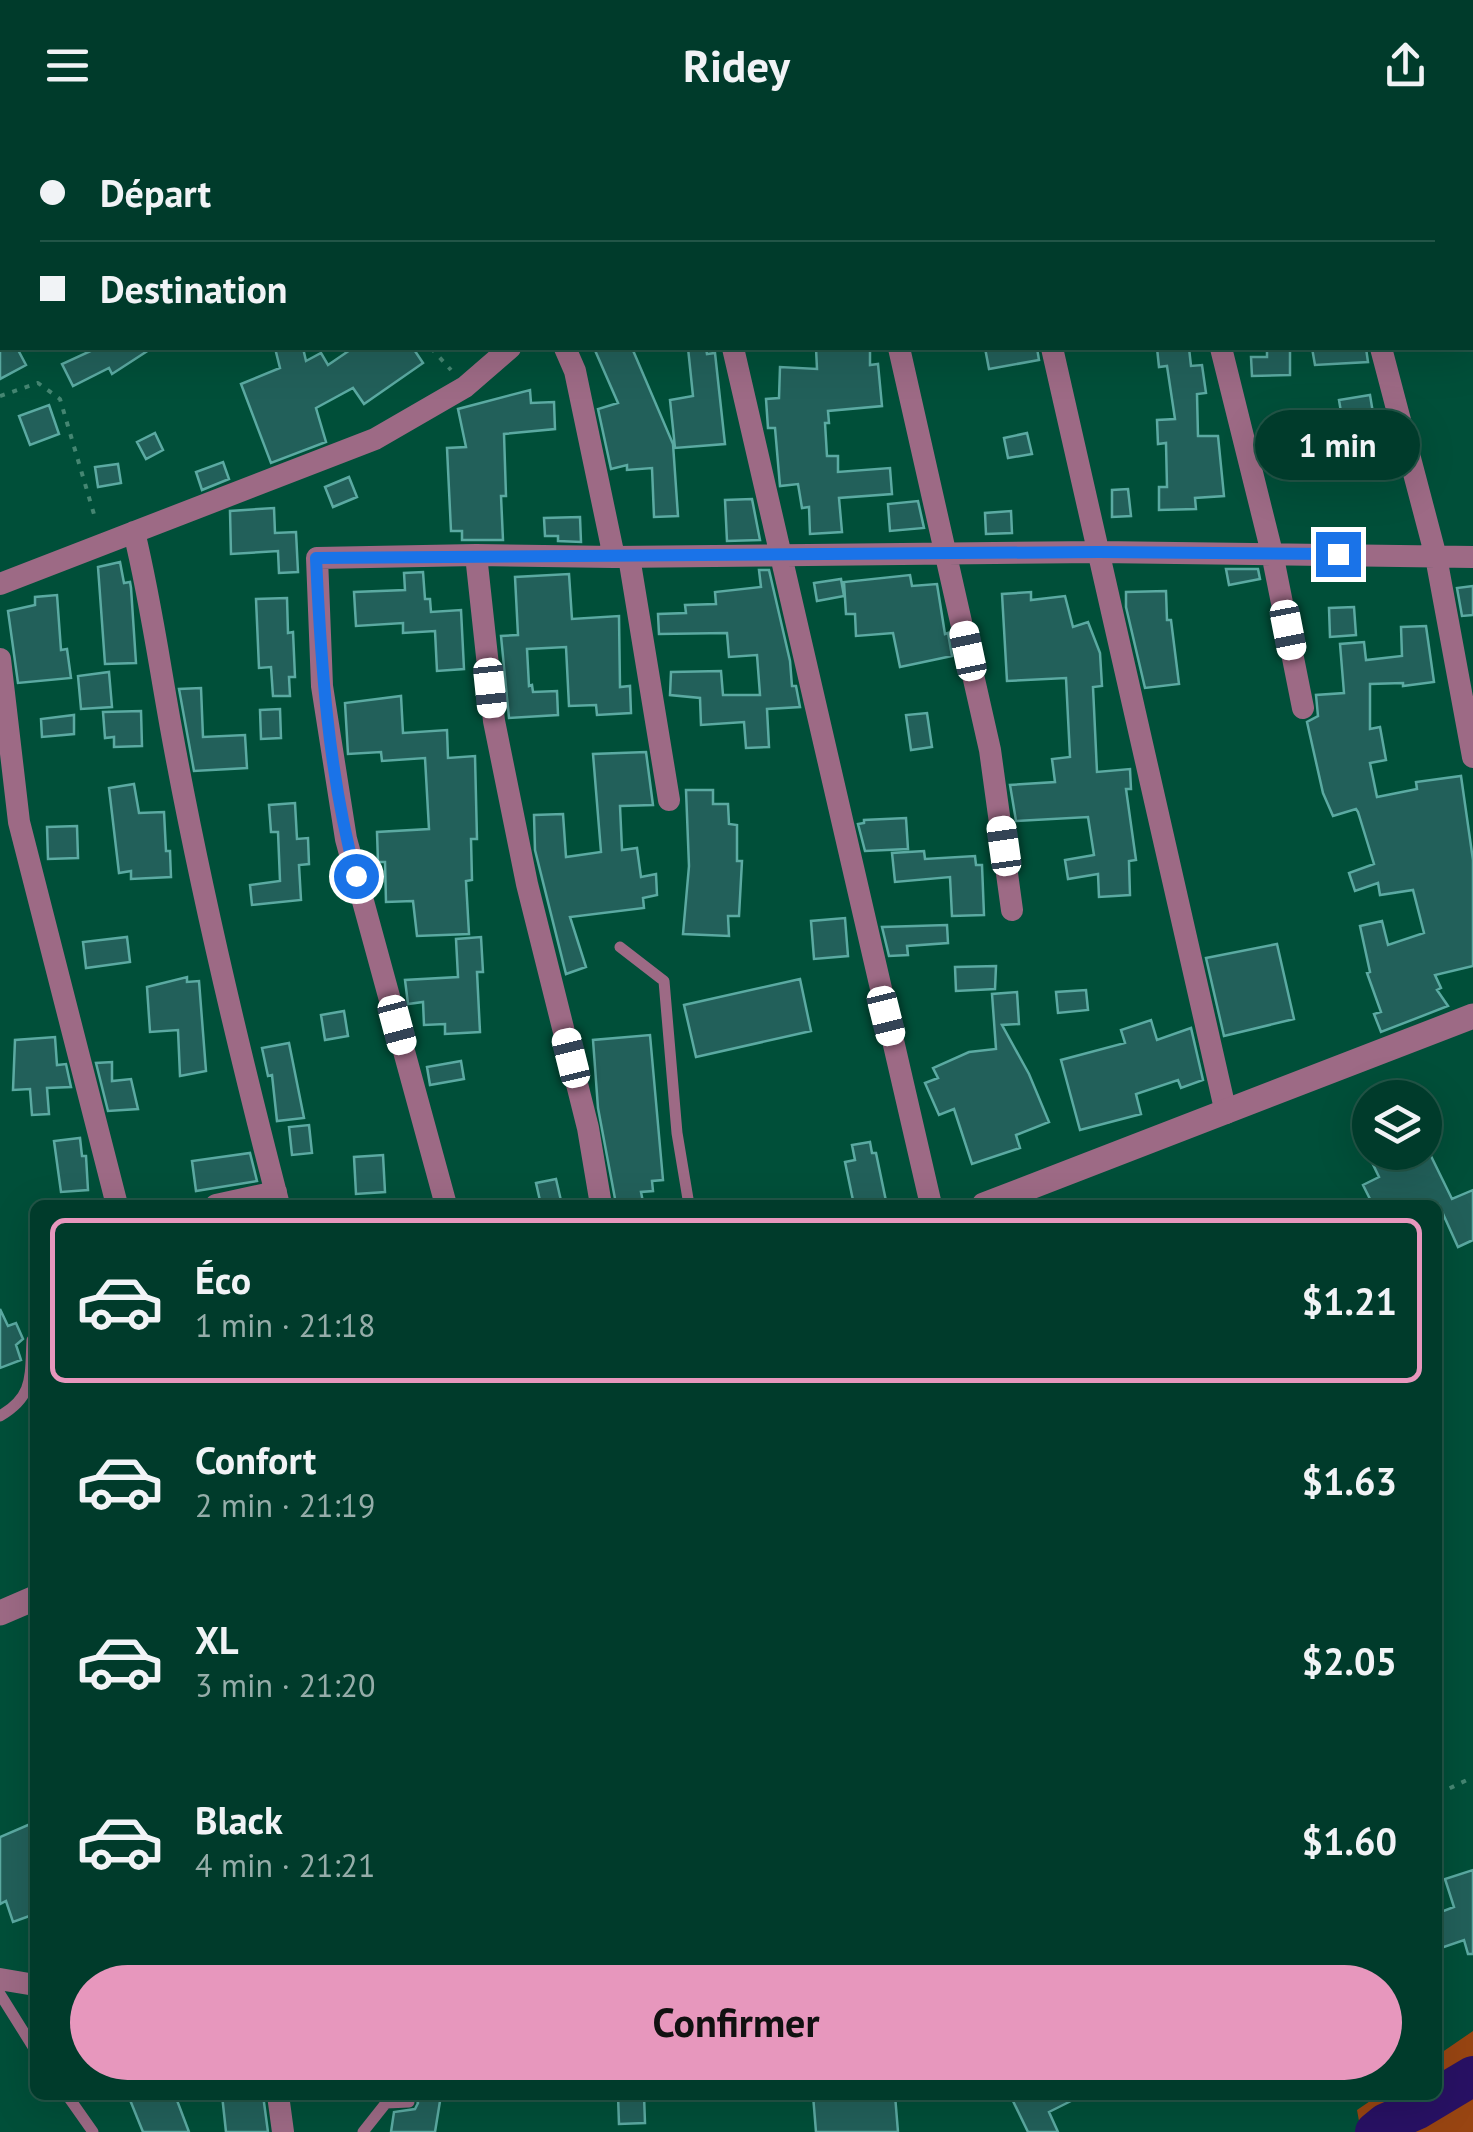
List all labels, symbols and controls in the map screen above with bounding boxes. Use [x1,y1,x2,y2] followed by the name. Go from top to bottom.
[683,36,790,94] text: Ridey
[40,38,95,93] icon: menu
[1378,38,1433,93] icon: share
[100,168,211,217] text: Départ
[100,264,288,313] text: Destination
[1256,409,1420,479] callout: 1 min
[1298,424,1377,466] text: 1 min
[1316,532,1361,577] route end
[1268,598,1308,662] car
[947,619,989,683] car
[472,657,508,719] car
[985,814,1023,878] car
[334,854,379,899] route start
[864,983,908,1049] car
[375,992,419,1058] car
[549,1025,593,1091] car
[1352,1080,1442,1170] map controls
[1352,1080,1442,1170] button: layers
[195,1255,251,1304] text: Éco
[75,1256,165,1346] icon: car
[1301,1276,1397,1325] text: $1.21
[195,1304,375,1346] text: 1 min · 21:18
[195,1435,316,1484] text: Confort
[75,1436,165,1526] icon: car
[1301,1456,1397,1505] text: $1.63
[195,1484,375,1526] text: 2 min · 21:19
[195,1615,239,1664] text: XL
[75,1616,165,1706] icon: car
[1301,1636,1397,1685] text: $2.05
[195,1664,375,1706] text: 3 min · 21:20
[195,1795,283,1844] text: Black
[75,1796,165,1886] icon: car
[1301,1816,1397,1865] text: $1.60
[195,1844,375,1886] text: 4 min · 21:21
[70,1965,1402,2080] button: Confirmer

